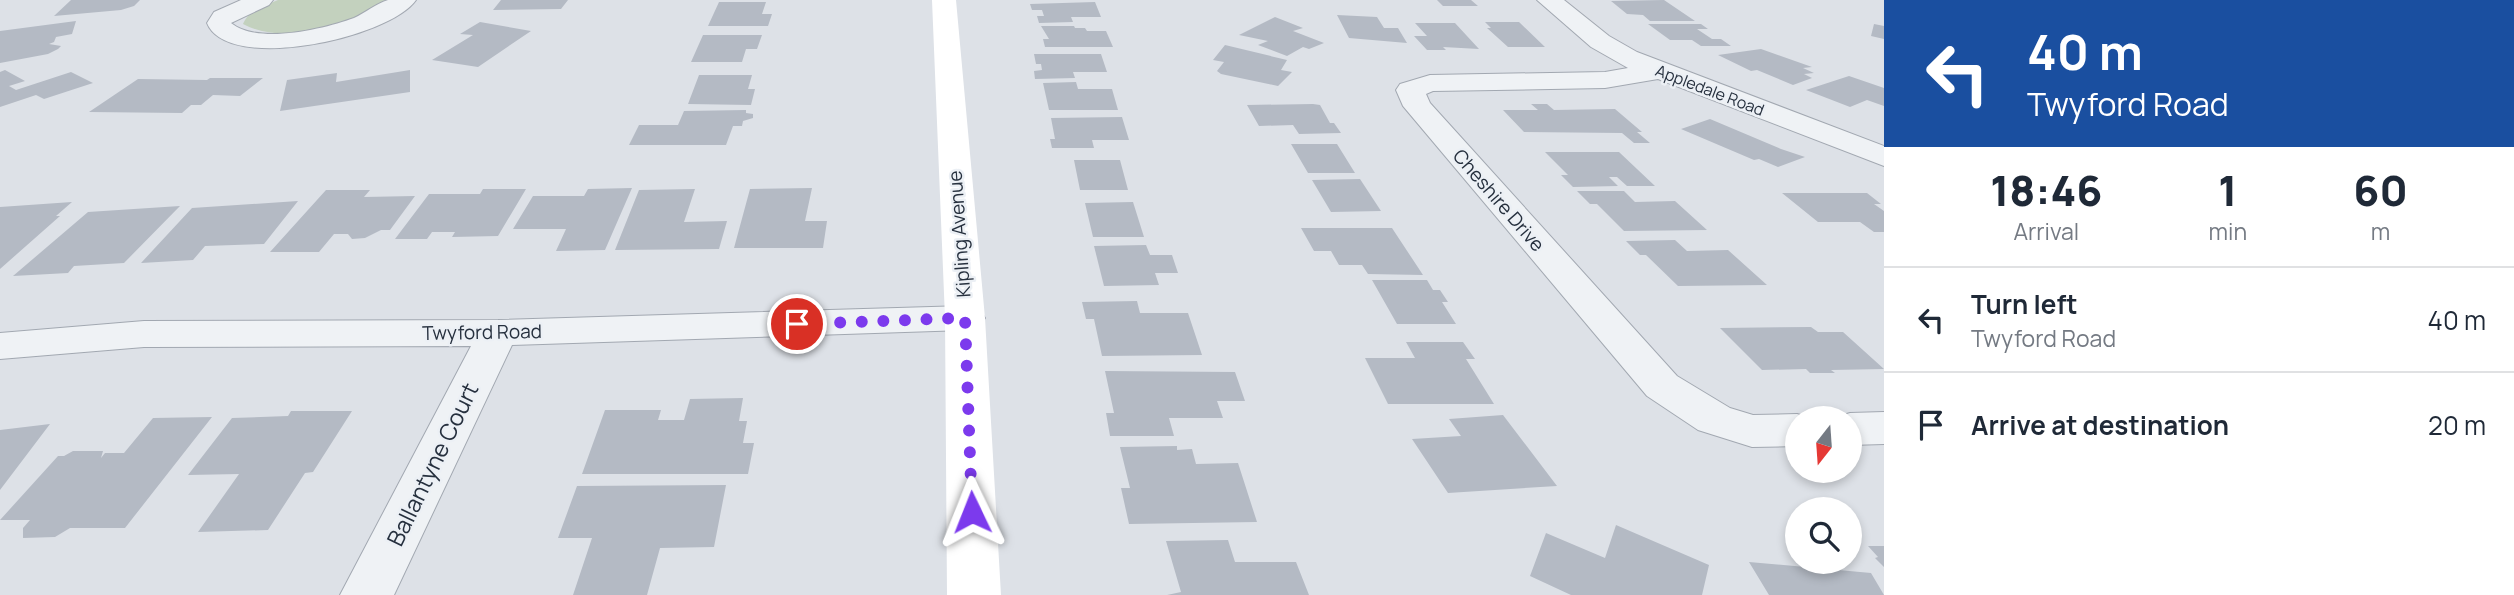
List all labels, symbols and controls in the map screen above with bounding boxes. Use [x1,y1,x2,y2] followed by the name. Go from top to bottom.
[2027,18,2143,85] text: 40 m
[1912,28,2003,119] icon: left
[1652,59,1768,121] street label: Appledale Road
[2027,82,2229,126] text: Twyford Road
[1447,143,1551,257] street label: Cheshire Drive
[1990,161,2102,219] text: 18:46
[2218,161,2237,219] text: 1
[2353,161,2408,219] text: 60
[942,170,976,298] street label: Kipling Avenue
[2013,215,2079,247] text: Arrival
[2209,215,2247,247] text: min
[2371,215,2390,247] text: m
[1971,286,2078,322] text: Turn left
[767,294,827,354] pin
[1912,301,1950,339] icon: left
[2428,302,2486,338] text: 40 m
[778,305,816,343] icon: arrive
[422,318,542,346] street label: Twyford Road
[1971,322,2116,354] text: Twyford Road
[379,377,485,551] street label: Ballantyne Court
[1785,406,1862,483] north arrow
[1785,406,1862,574] map controls
[1912,406,1950,444] icon: arrive
[1971,407,2229,443] text: Arrive at destination
[2428,407,2486,443] text: 20 m
[935,475,1009,549] position arrow
[1785,497,1862,574] button: search

